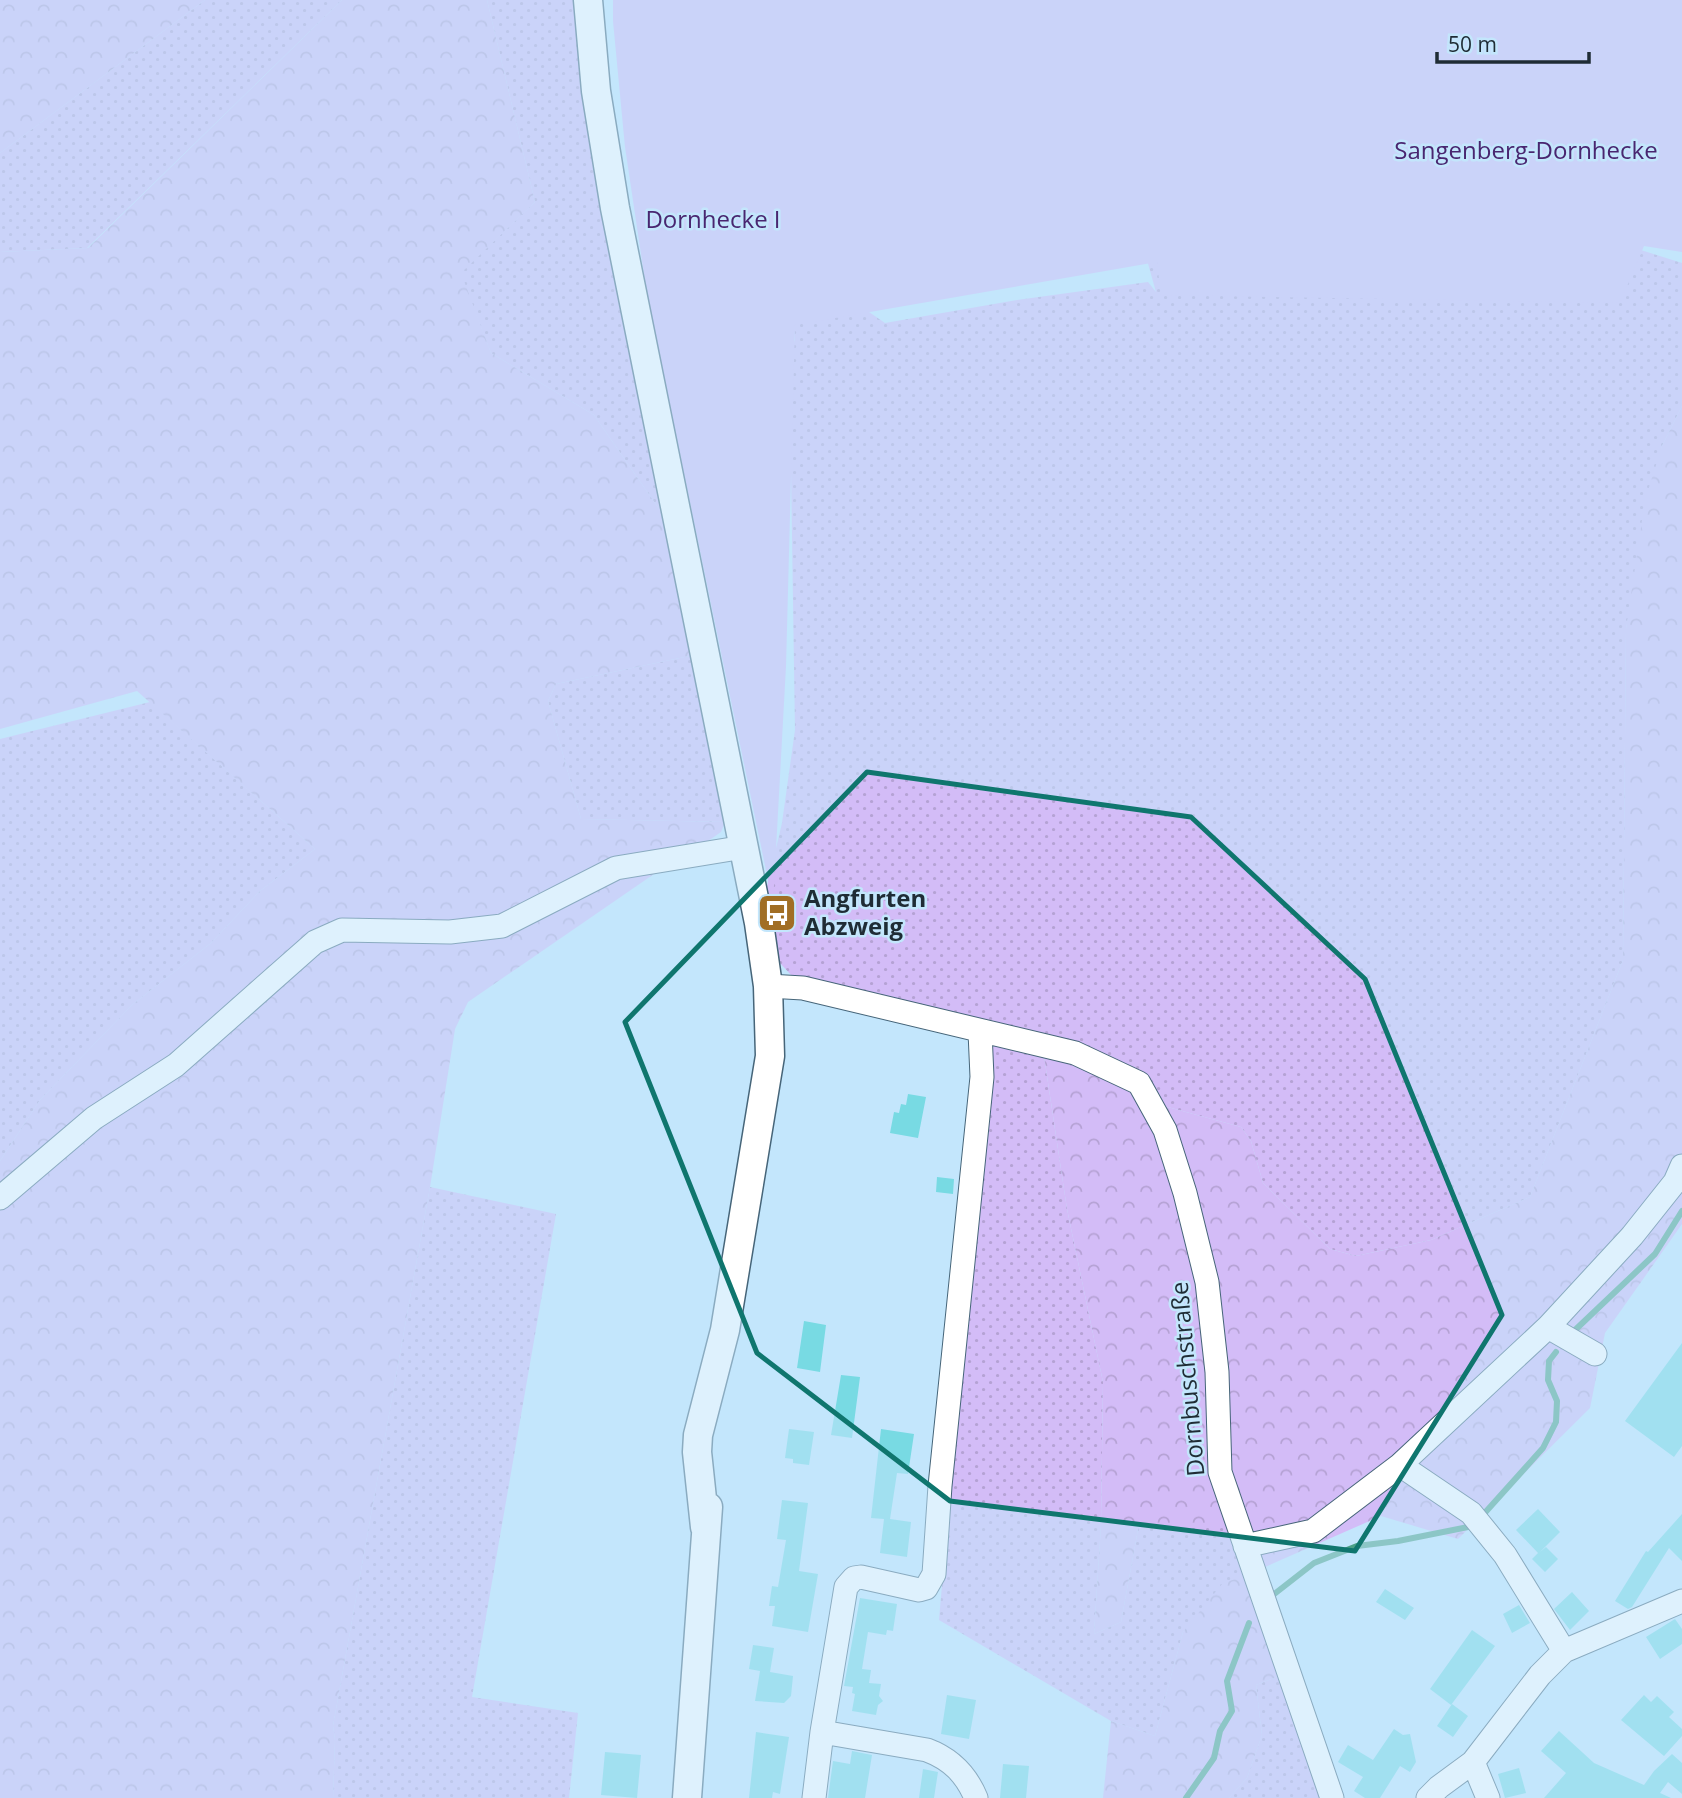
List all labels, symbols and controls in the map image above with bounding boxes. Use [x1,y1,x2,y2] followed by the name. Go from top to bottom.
[1437,21,1589,65] scale bar
[1448,30,1497,58] text: 50 m
[1394,133,1658,166] park label: Sangenberg-Dornhecke
[645,202,781,235] park label: Dornhecke I
[804,881,926,942] place label: Angfurten Abzweig
[756,892,798,934] bus stop icon: Angfurten Abzweig
[1162,1281,1211,1478] street label: Dornbuschstraße

